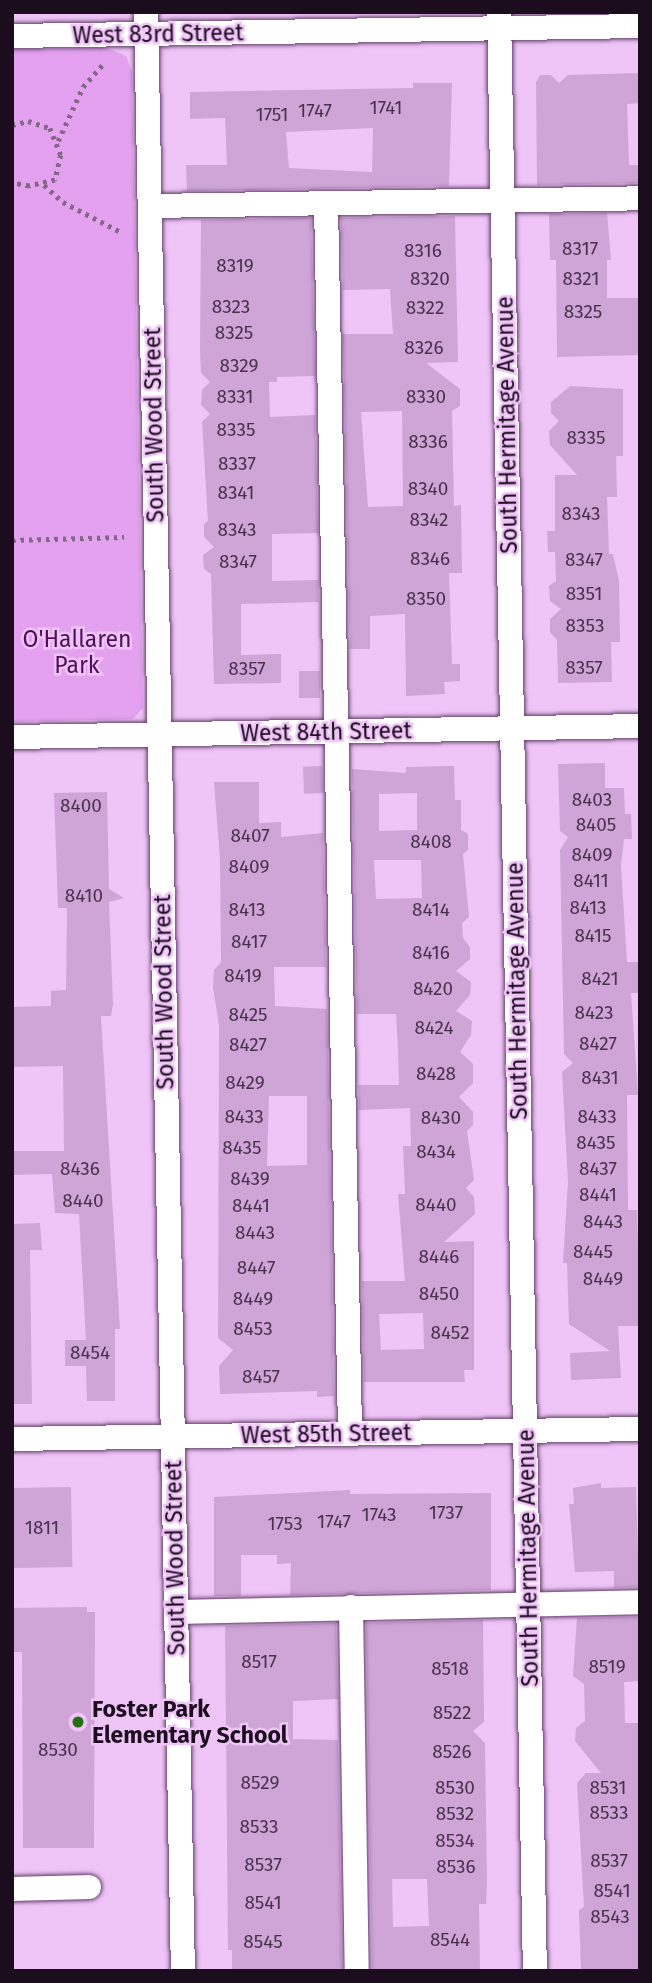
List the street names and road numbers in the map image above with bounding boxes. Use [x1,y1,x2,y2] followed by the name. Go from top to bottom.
[72,19,244,49] street label: West 83rd Street
[491,296,523,554] street label: South Hermitage Avenue
[138,327,170,523] street label: South Wood Street
[240,717,412,747] street label: West 84th Street
[501,862,533,1120] street label: South Hermitage Avenue
[148,894,180,1090] street label: South Wood Street
[240,1419,412,1449] street label: West 85th Street
[512,1429,544,1687] street label: South Hermitage Avenue
[159,1460,191,1656] street label: South Wood Street

